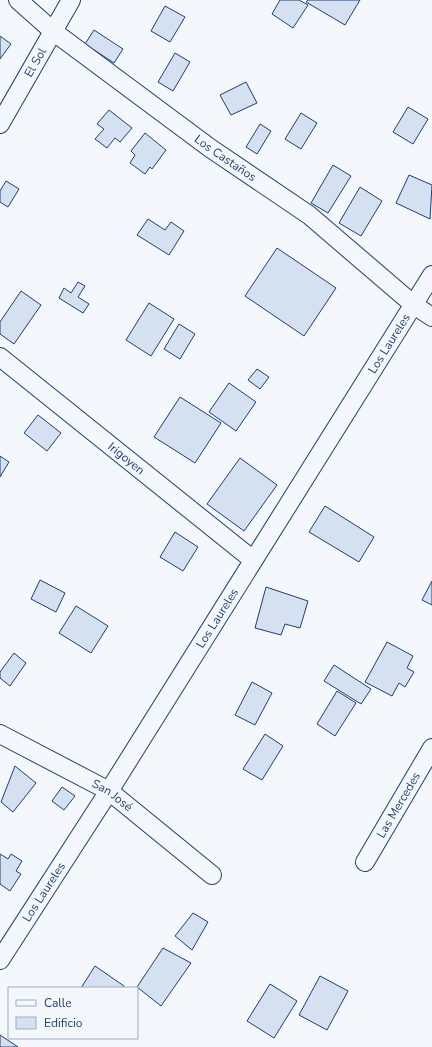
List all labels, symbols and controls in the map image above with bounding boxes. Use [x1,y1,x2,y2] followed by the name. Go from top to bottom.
[21,44,50,80] street label: El Sol
[191,131,260,185] street label: Los Castaños
[364,310,414,377] street label: Los Laureles
[105,439,148,478] street label: Irigoyen
[192,585,242,651] street label: Los Laureles
[373,769,424,841] street label: Las Mercedes
[89,775,136,815] street label: San José
[19,859,69,925] street label: Los Laureles
[8,987,138,1039] legend
[44,995,72,1011] text: Calle
[44,1015,83,1031] text: Edificio

